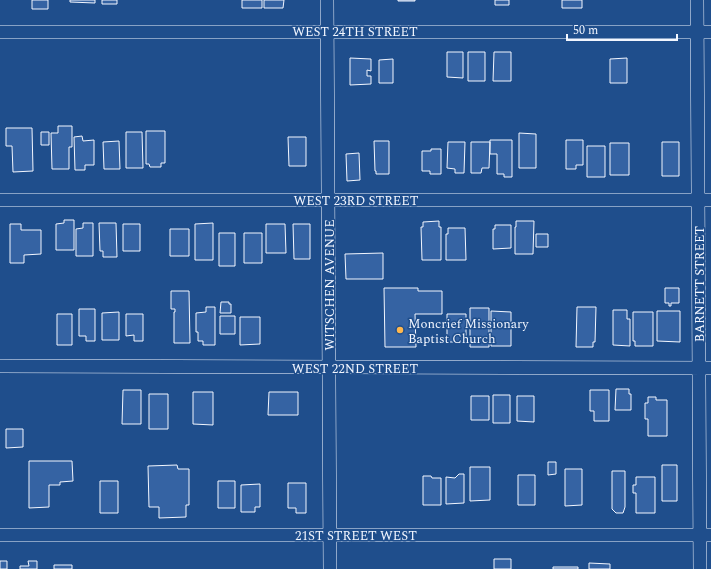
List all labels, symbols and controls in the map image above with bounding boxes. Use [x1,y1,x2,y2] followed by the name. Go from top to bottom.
[567,16,677,42] scale bar
[573,21,598,40] text: 50 m
[292,22,418,42] street label: WEST 24TH STREET
[293,191,419,211] street label: WEST 23RD STREET
[320,219,340,351] street label: WITSCHEN AVENUE
[690,226,710,342] street label: BARNETT STREET
[408,314,529,349] place label: Moncrief Missionary Baptist Church
[395,325,405,335] marker: Moncrief Missionary Baptist Church
[292,359,419,379] street label: WEST 22ND STREET
[295,526,417,546] street label: 21ST STREET WEST

